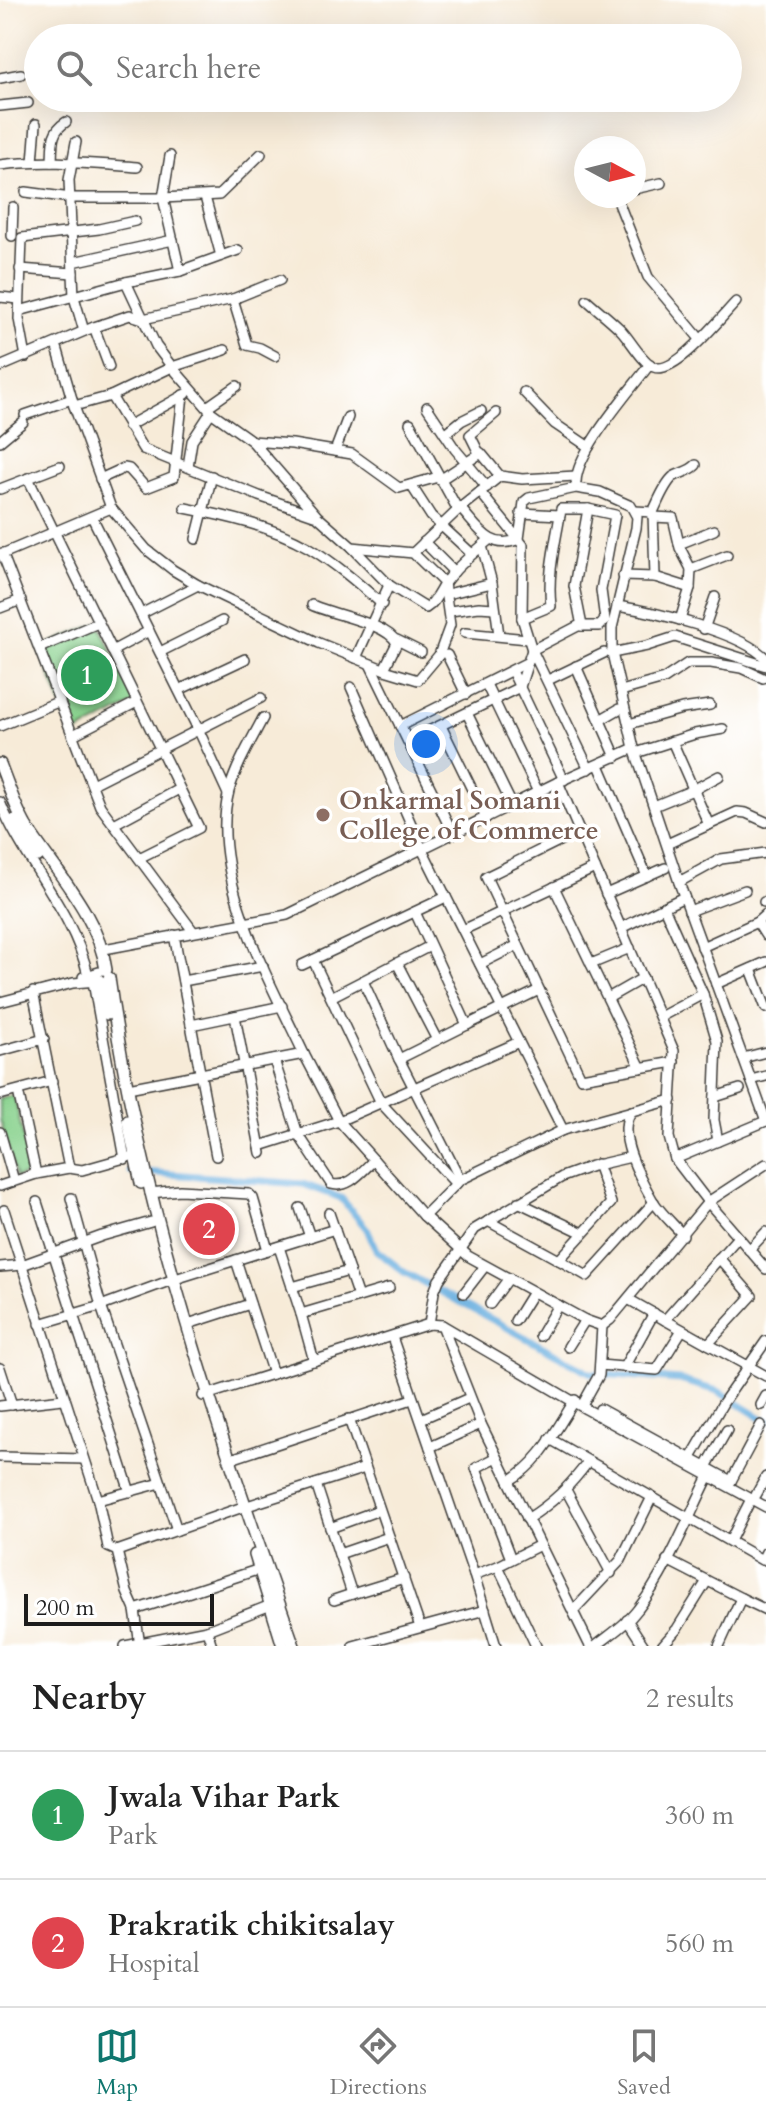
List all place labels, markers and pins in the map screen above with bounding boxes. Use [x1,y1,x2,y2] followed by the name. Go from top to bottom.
[61,645,113,705] pin: 1
[339,783,599,848] place label: Onkarmal Somani College of Commerce
[314,806,332,824] marker: Onkarmal Somani College of Commerce
[183,1199,235,1259] pin: 2

